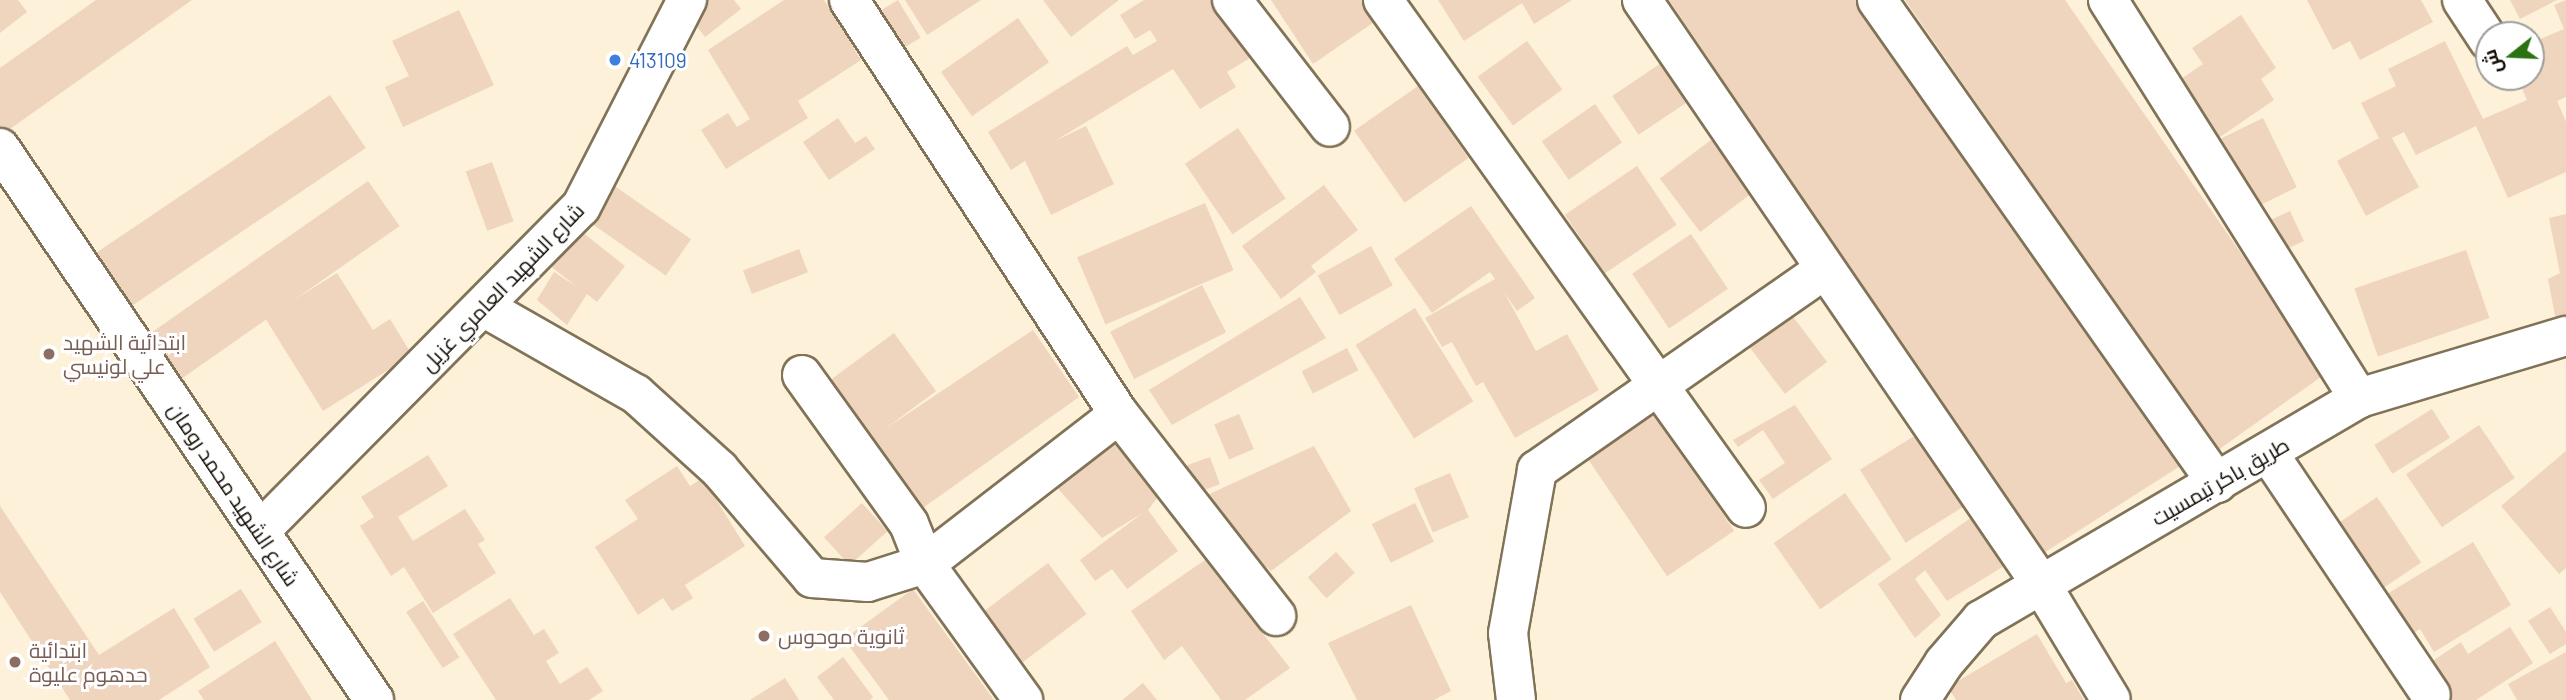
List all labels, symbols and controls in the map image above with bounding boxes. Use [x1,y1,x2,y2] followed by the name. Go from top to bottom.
[2475,21,2545,91] north arrow
[629,47,687,73] place label: 413109
[2477,47,2506,77] text: ش
[607,52,623,68] marker: 413109
[415,198,589,376] street label: شارع الشهيد العامري غزيل
[63,329,186,379] place label: ابتدائية الشهيد علي لونيسي
[41,346,57,362] marker: ابتدائية الشهيد علي لونيسي
[163,397,305,591] street label: شارع الشهيد محمد رومان
[2147,431,2293,531] street label: طريق باكر تيمسيت
[778,623,904,649] place label: ثانوية موحوس
[756,628,772,644] marker: ثانوية موحوس
[29,637,148,687] place label: ابتدائية حدهوم عليوة
[7,654,23,670] marker: ابتدائية حدهوم عليوة

